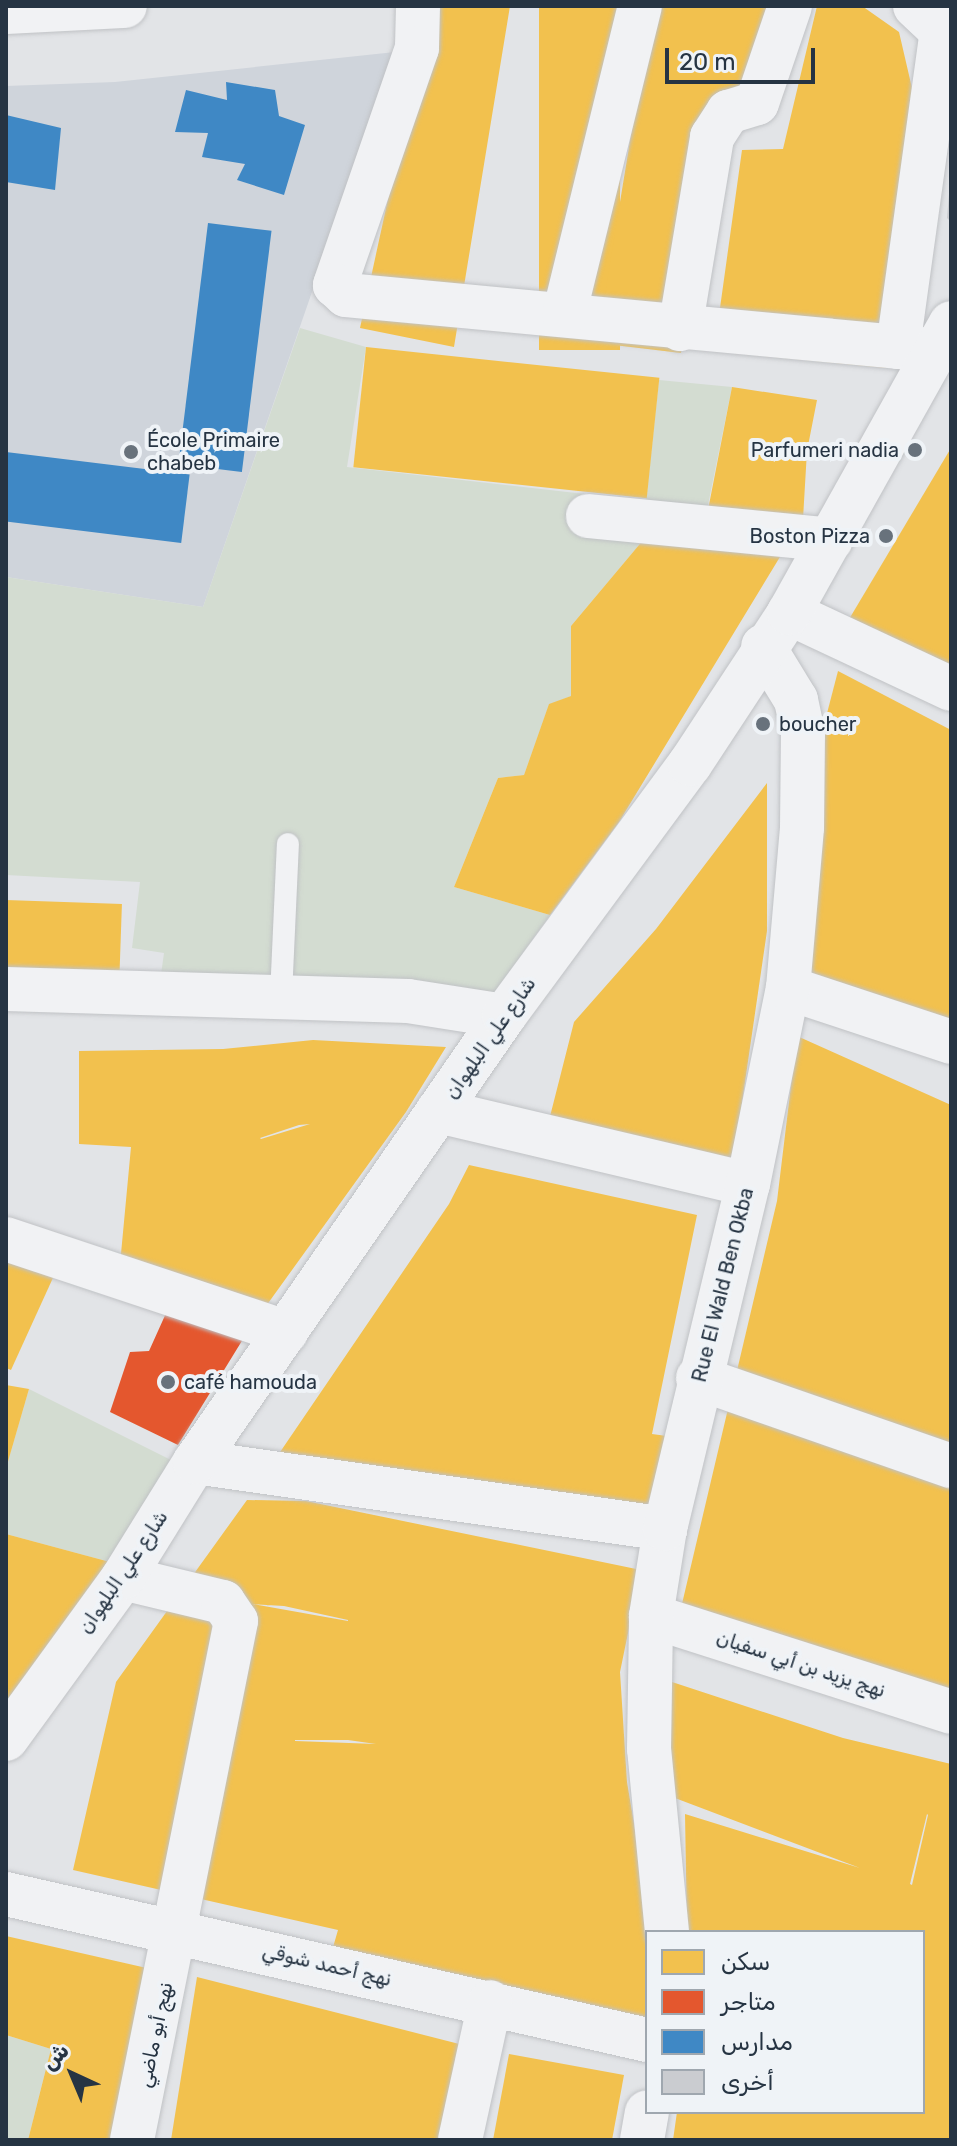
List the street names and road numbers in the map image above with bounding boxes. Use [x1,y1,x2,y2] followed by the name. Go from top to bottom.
[439,972,541,1104] street label: شارع علي البلهوان
[687,1185,759,1385] street label: Rue El Wald Ben Okba
[73,1506,173,1638] street label: شارع علي البلهوان
[713,1625,889,1703] street label: نهج يزيد بن أبي سفيان
[260,1938,394,1992] street label: نهج أحمد شوقي
[132,1980,178,2090] street label: نهج أبو ماضي

